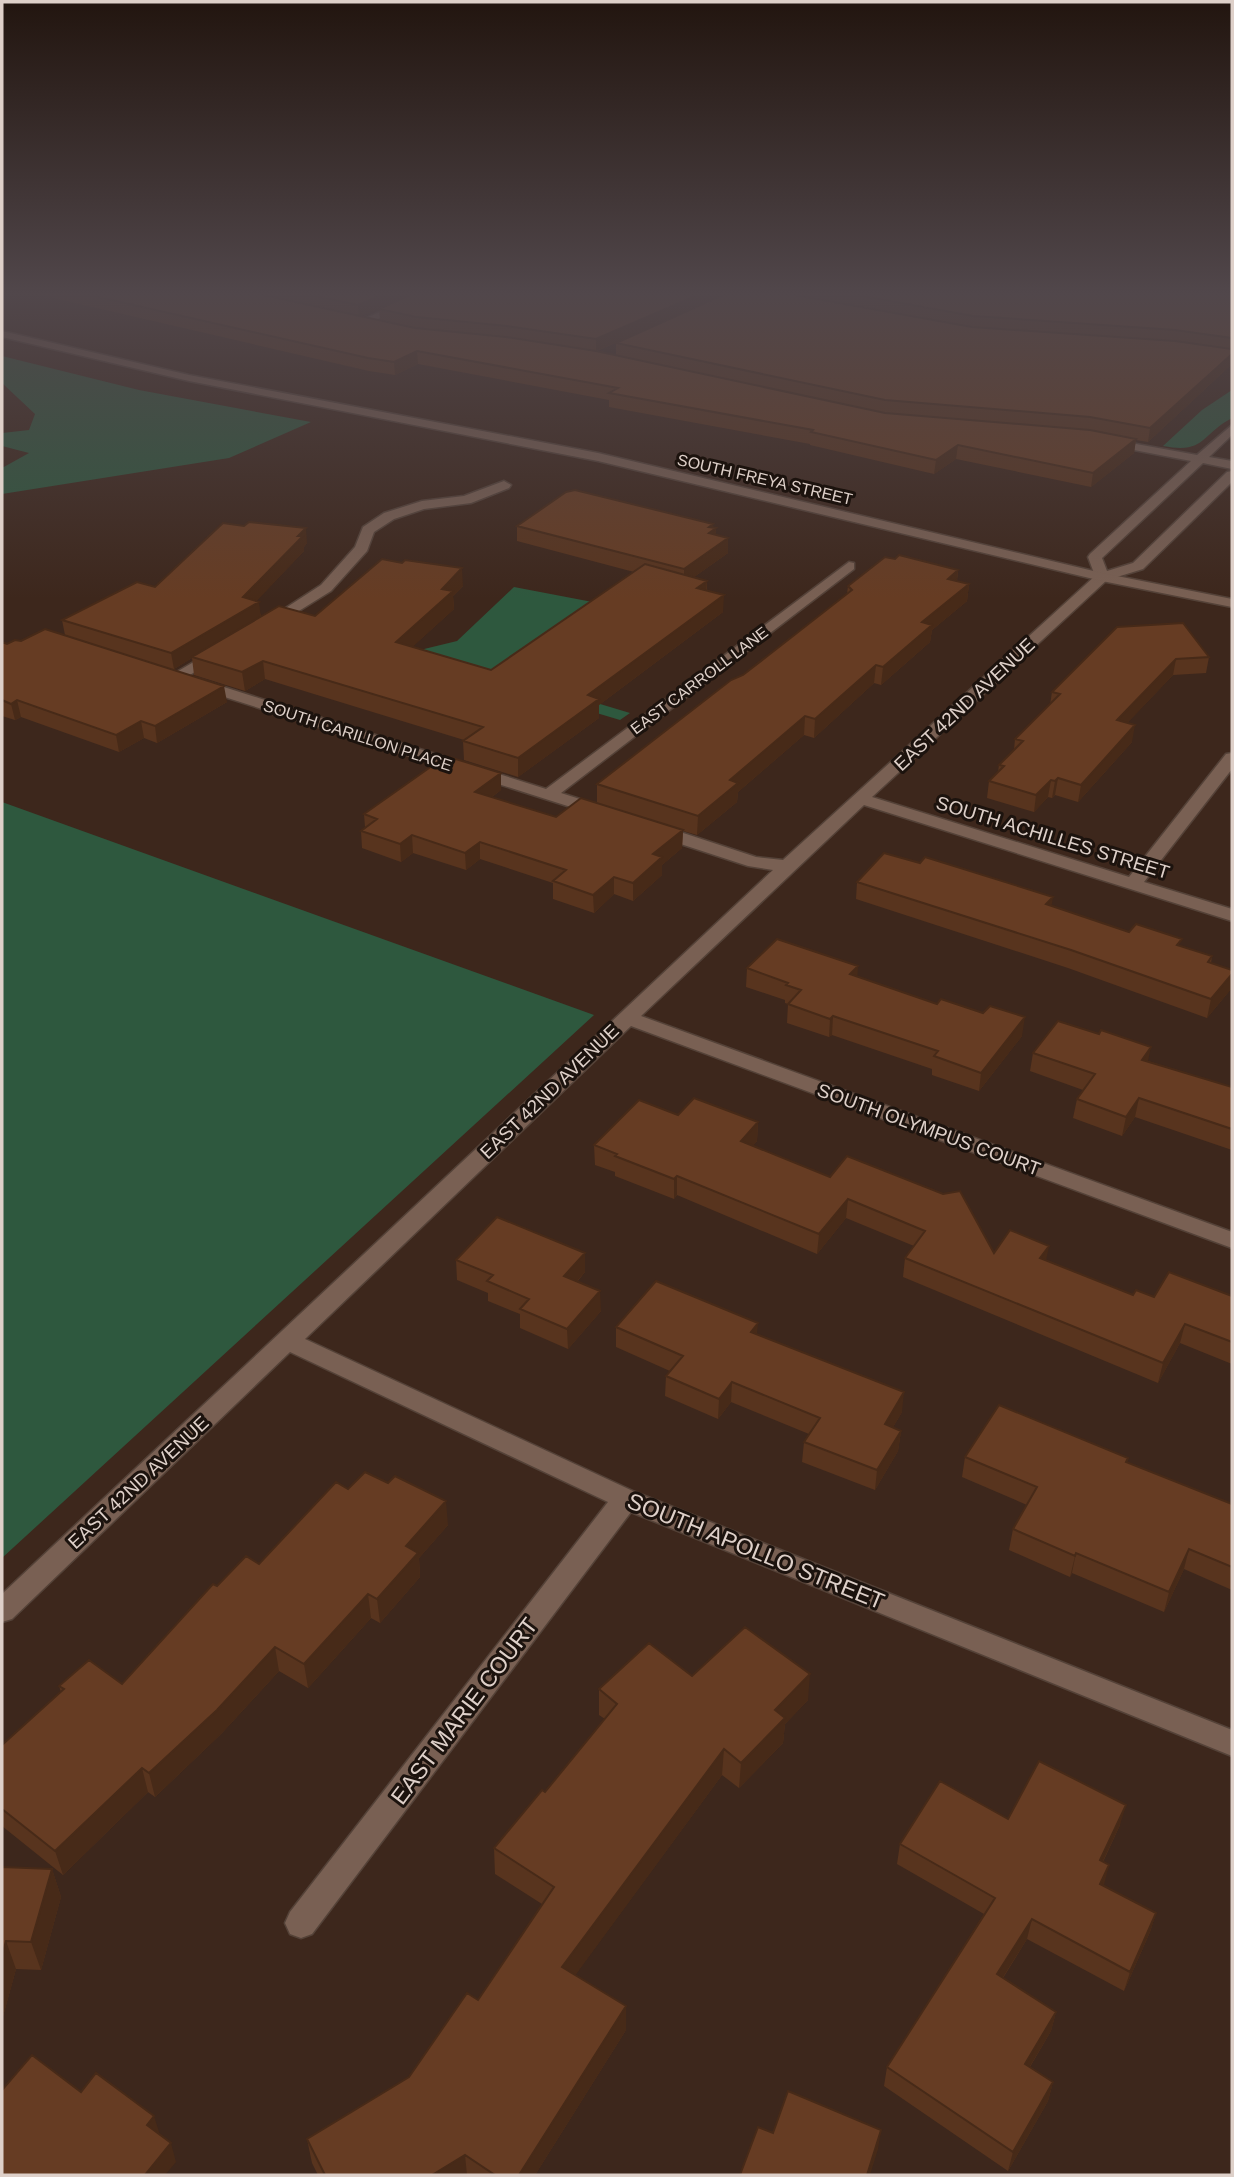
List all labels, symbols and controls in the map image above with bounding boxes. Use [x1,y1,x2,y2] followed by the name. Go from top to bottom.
[676,451,854,508] street label: SOUTH FREYA STREET
[627,623,771,737] street label: EAST CARROLL LANE
[890,634,1039,775] street label: EAST 42ND AVENUE
[261,697,454,774] street label: SOUTH CARILLON PLACE
[934,792,1172,883] street label: SOUTH ACHILLES STREET
[476,1020,623,1163] street label: EAST 42ND AVENUE
[814,1079,1044,1180] street label: SOUTH OLYMPUS COURT
[64,1412,213,1553] street label: EAST 42ND AVENUE
[624,1487,888,1615] street label: SOUTH APOLLO STREET
[385,1613,543,1809] street label: EAST MARIE COURT

